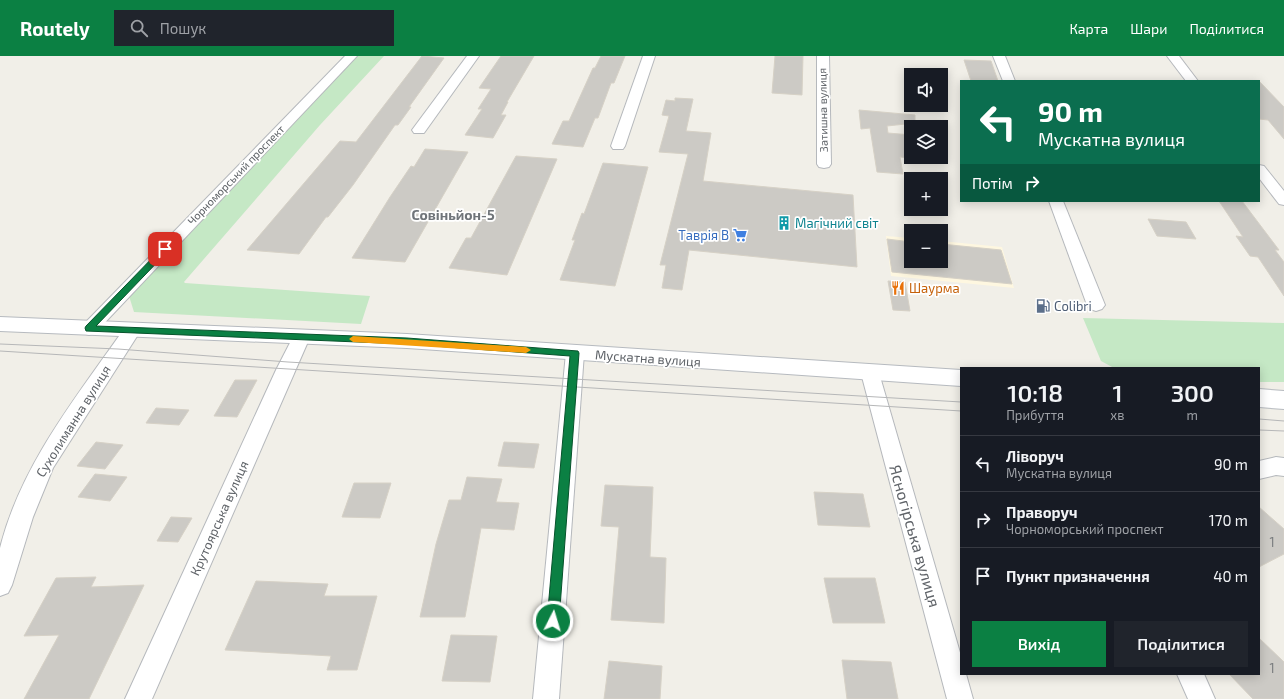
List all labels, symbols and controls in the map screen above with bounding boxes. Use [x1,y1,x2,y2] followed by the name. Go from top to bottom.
[114,10,394,46] search box
[20,17,90,40] text: Routely
[128,17,150,39] icon: search
[160,19,206,37] text: Пошук
[1069,20,1108,37] text: Карта
[1130,20,1167,37] text: Шари
[1189,20,1264,37] text: Поділитися
[815,68,831,152] street label: Затишна вулиця
[904,68,948,268] map controls
[904,68,948,112] button: sound
[1038,94,1103,128] text: 90 m
[972,96,1024,148] icon: left
[904,120,948,164] button: layers
[185,122,287,227] street label: Чорноморський проспект
[1038,128,1185,150] text: Мускатна вулиця
[904,172,948,216] button: +
[1021,172,1043,194] icon: right
[972,174,1013,192] text: Потім
[411,206,495,223] district label: Совіньйон-5
[776,215,792,231] building icon: Магічний світ
[795,215,879,231] place label: Магічний світ
[904,224,948,268] button: −
[678,227,729,243] place label: Таврія В
[732,227,748,243] supermarket icon: Таврія В
[148,232,182,266] pin
[154,238,176,260] icon: arrive
[890,280,906,296] restaurant icon: Шаурма
[909,280,960,296] place label: Шаурма
[1035,298,1051,314] fuel station icon: Colibri
[1054,298,1092,314] place label: Colibri
[595,346,701,370] street label: Мускатна вулиця
[32,362,114,480] street label: Сухолиманна вулиця
[1007,378,1063,407] text: 10:18
[1112,378,1122,407] text: 1
[1171,378,1214,407] text: 300
[1006,407,1064,423] text: Прибуття
[1110,407,1124,423] text: хв
[1187,407,1198,423] text: m
[1006,447,1064,465] text: Ліворуч
[972,453,994,475] icon: left
[1214,455,1248,473] text: 90 m
[186,458,252,578] street label: Крутоярська вулиця
[885,462,945,610] street label: Ясногірська вулиця
[1006,465,1112,481] text: Мускатна вулиця
[1006,503,1077,521] text: Праворуч
[972,509,994,531] icon: right
[1209,511,1248,529] text: 170 m
[1006,521,1164,537] text: Чорноморський проспект
[1269,534,1275,550] house number: 1
[972,565,994,587] icon: arrive
[1006,567,1150,585] text: Пункт призначення
[1213,567,1248,585] text: 40 m
[532,600,574,642] position arrow
[972,621,1106,667] button: Вихід
[1114,621,1248,667] button: Поділитися
[1269,660,1275,676] house number: 1

